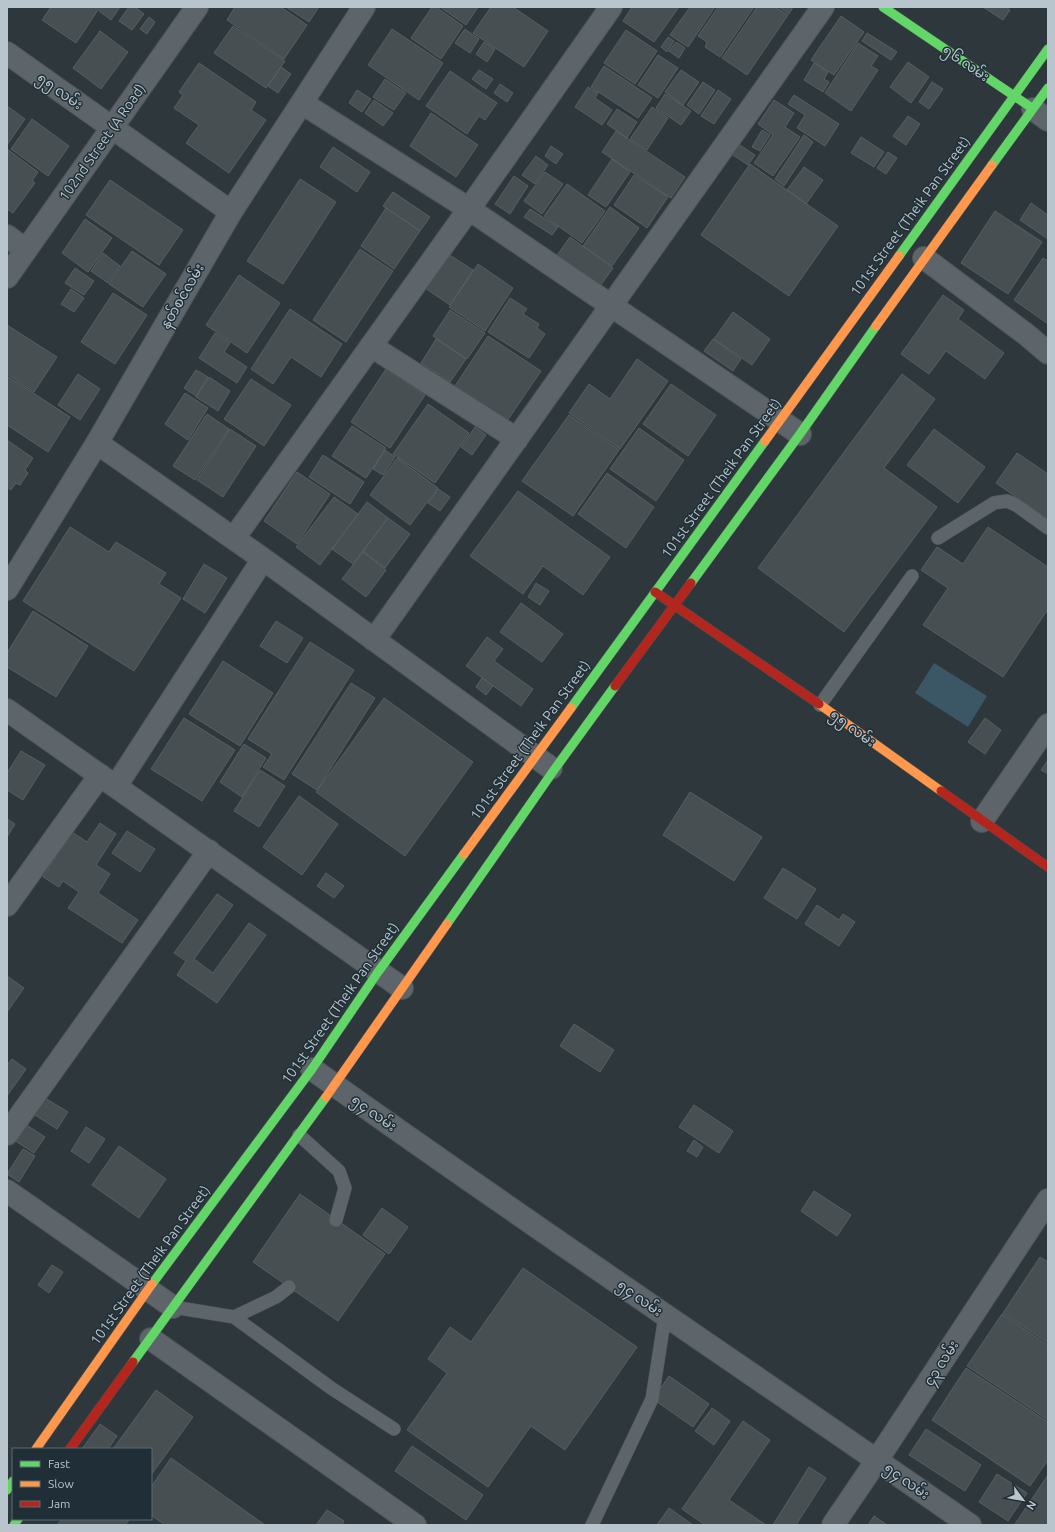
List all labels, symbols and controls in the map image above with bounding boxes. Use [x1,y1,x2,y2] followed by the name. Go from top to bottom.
[937,40,993,88] street label: ၅၆ လမ်း
[32,68,87,116] street label: ၅၅ လမ်း
[56,81,148,203] street label: 102nd Street (A Road)
[847,133,973,299] street label: 101st Street (Theik Pan Street)
[155,260,210,333] street label: နတ်စင်လမ်း
[658,395,784,561] street label: 101st Street (Theik Pan Street)
[467,657,593,823] street label: 101st Street (Theik Pan Street)
[825,705,880,753] street label: ၅၅ လမ်း
[278,919,402,1087] street label: 101st Street (Theik Pan Street)
[346,1090,401,1138] street label: ၅၄ လမ်း
[87,1182,213,1348] street label: 101st Street (Theik Pan Street)
[612,1275,667,1323] street label: ၅၄ လမ်း
[919,1336,965,1391] street label: ၄၃ လမ်း
[12,1448,152,1520] legend
[48,1457,70,1470] text: Fast
[879,1458,934,1506] street label: ၅၄ လမ်း
[48,1477,74,1490] text: Slow
[1003,1480,1043,1520] north arrow
[48,1497,70,1510] text: Jam
[1024,1499,1039,1512] text: N

